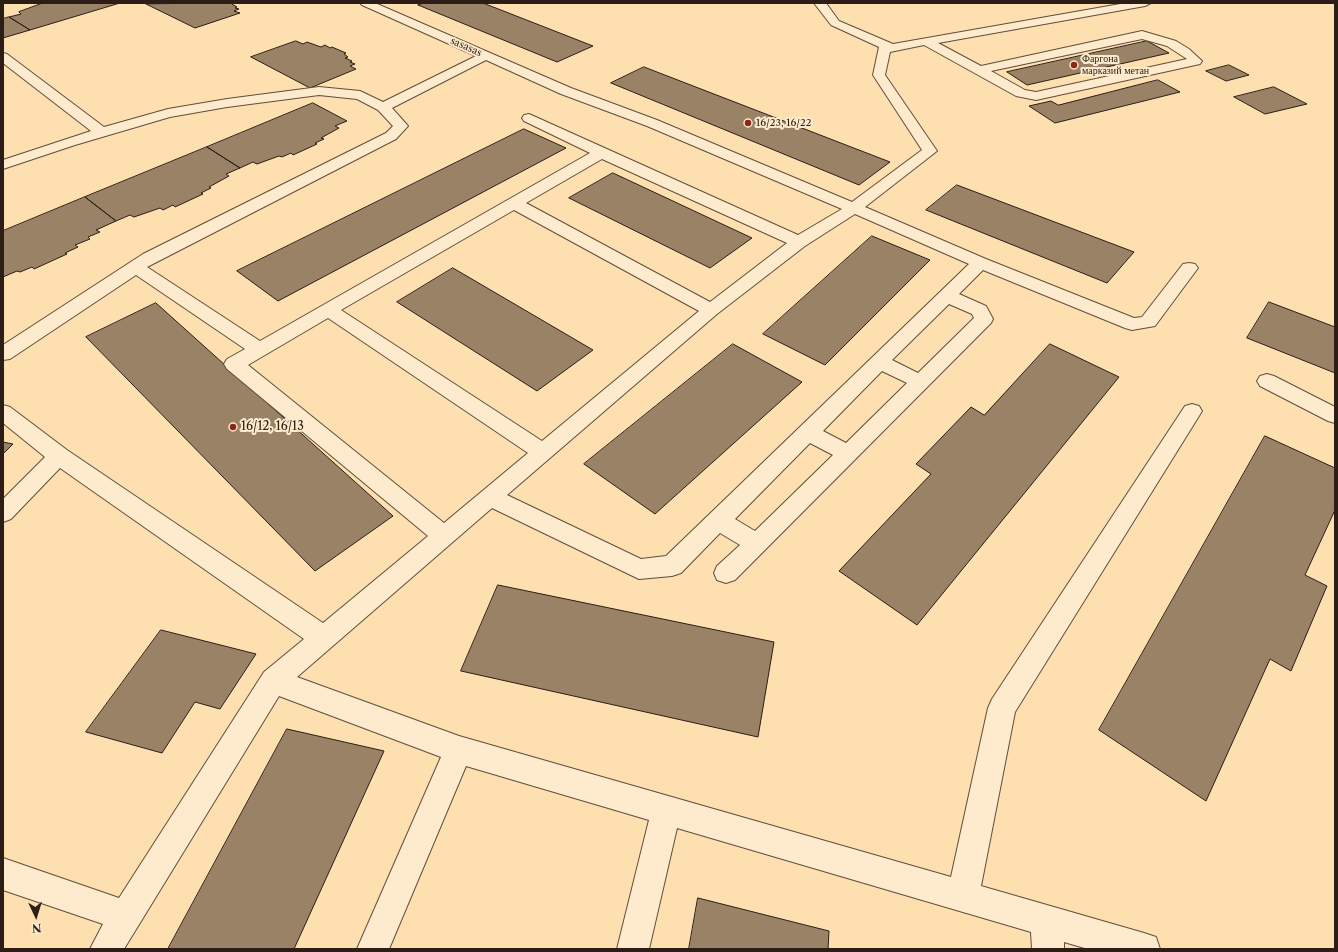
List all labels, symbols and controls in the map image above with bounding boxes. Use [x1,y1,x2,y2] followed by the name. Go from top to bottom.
[448,35,484,59] street label: sasasas
[1082,53,1149,76] place label: Фаргона марказий метан
[1069,60,1079,70] marker: Фаргона марказий метан
[756,117,811,129] place label: 16/23, 16/22
[743,118,753,128] marker: 16/23, 16/22
[241,420,304,434] place label: 16/12, 16/13
[228,422,238,432] marker: 16/12, 16/13
[16,896,56,936] north arrow
[32,921,42,935] text: N

